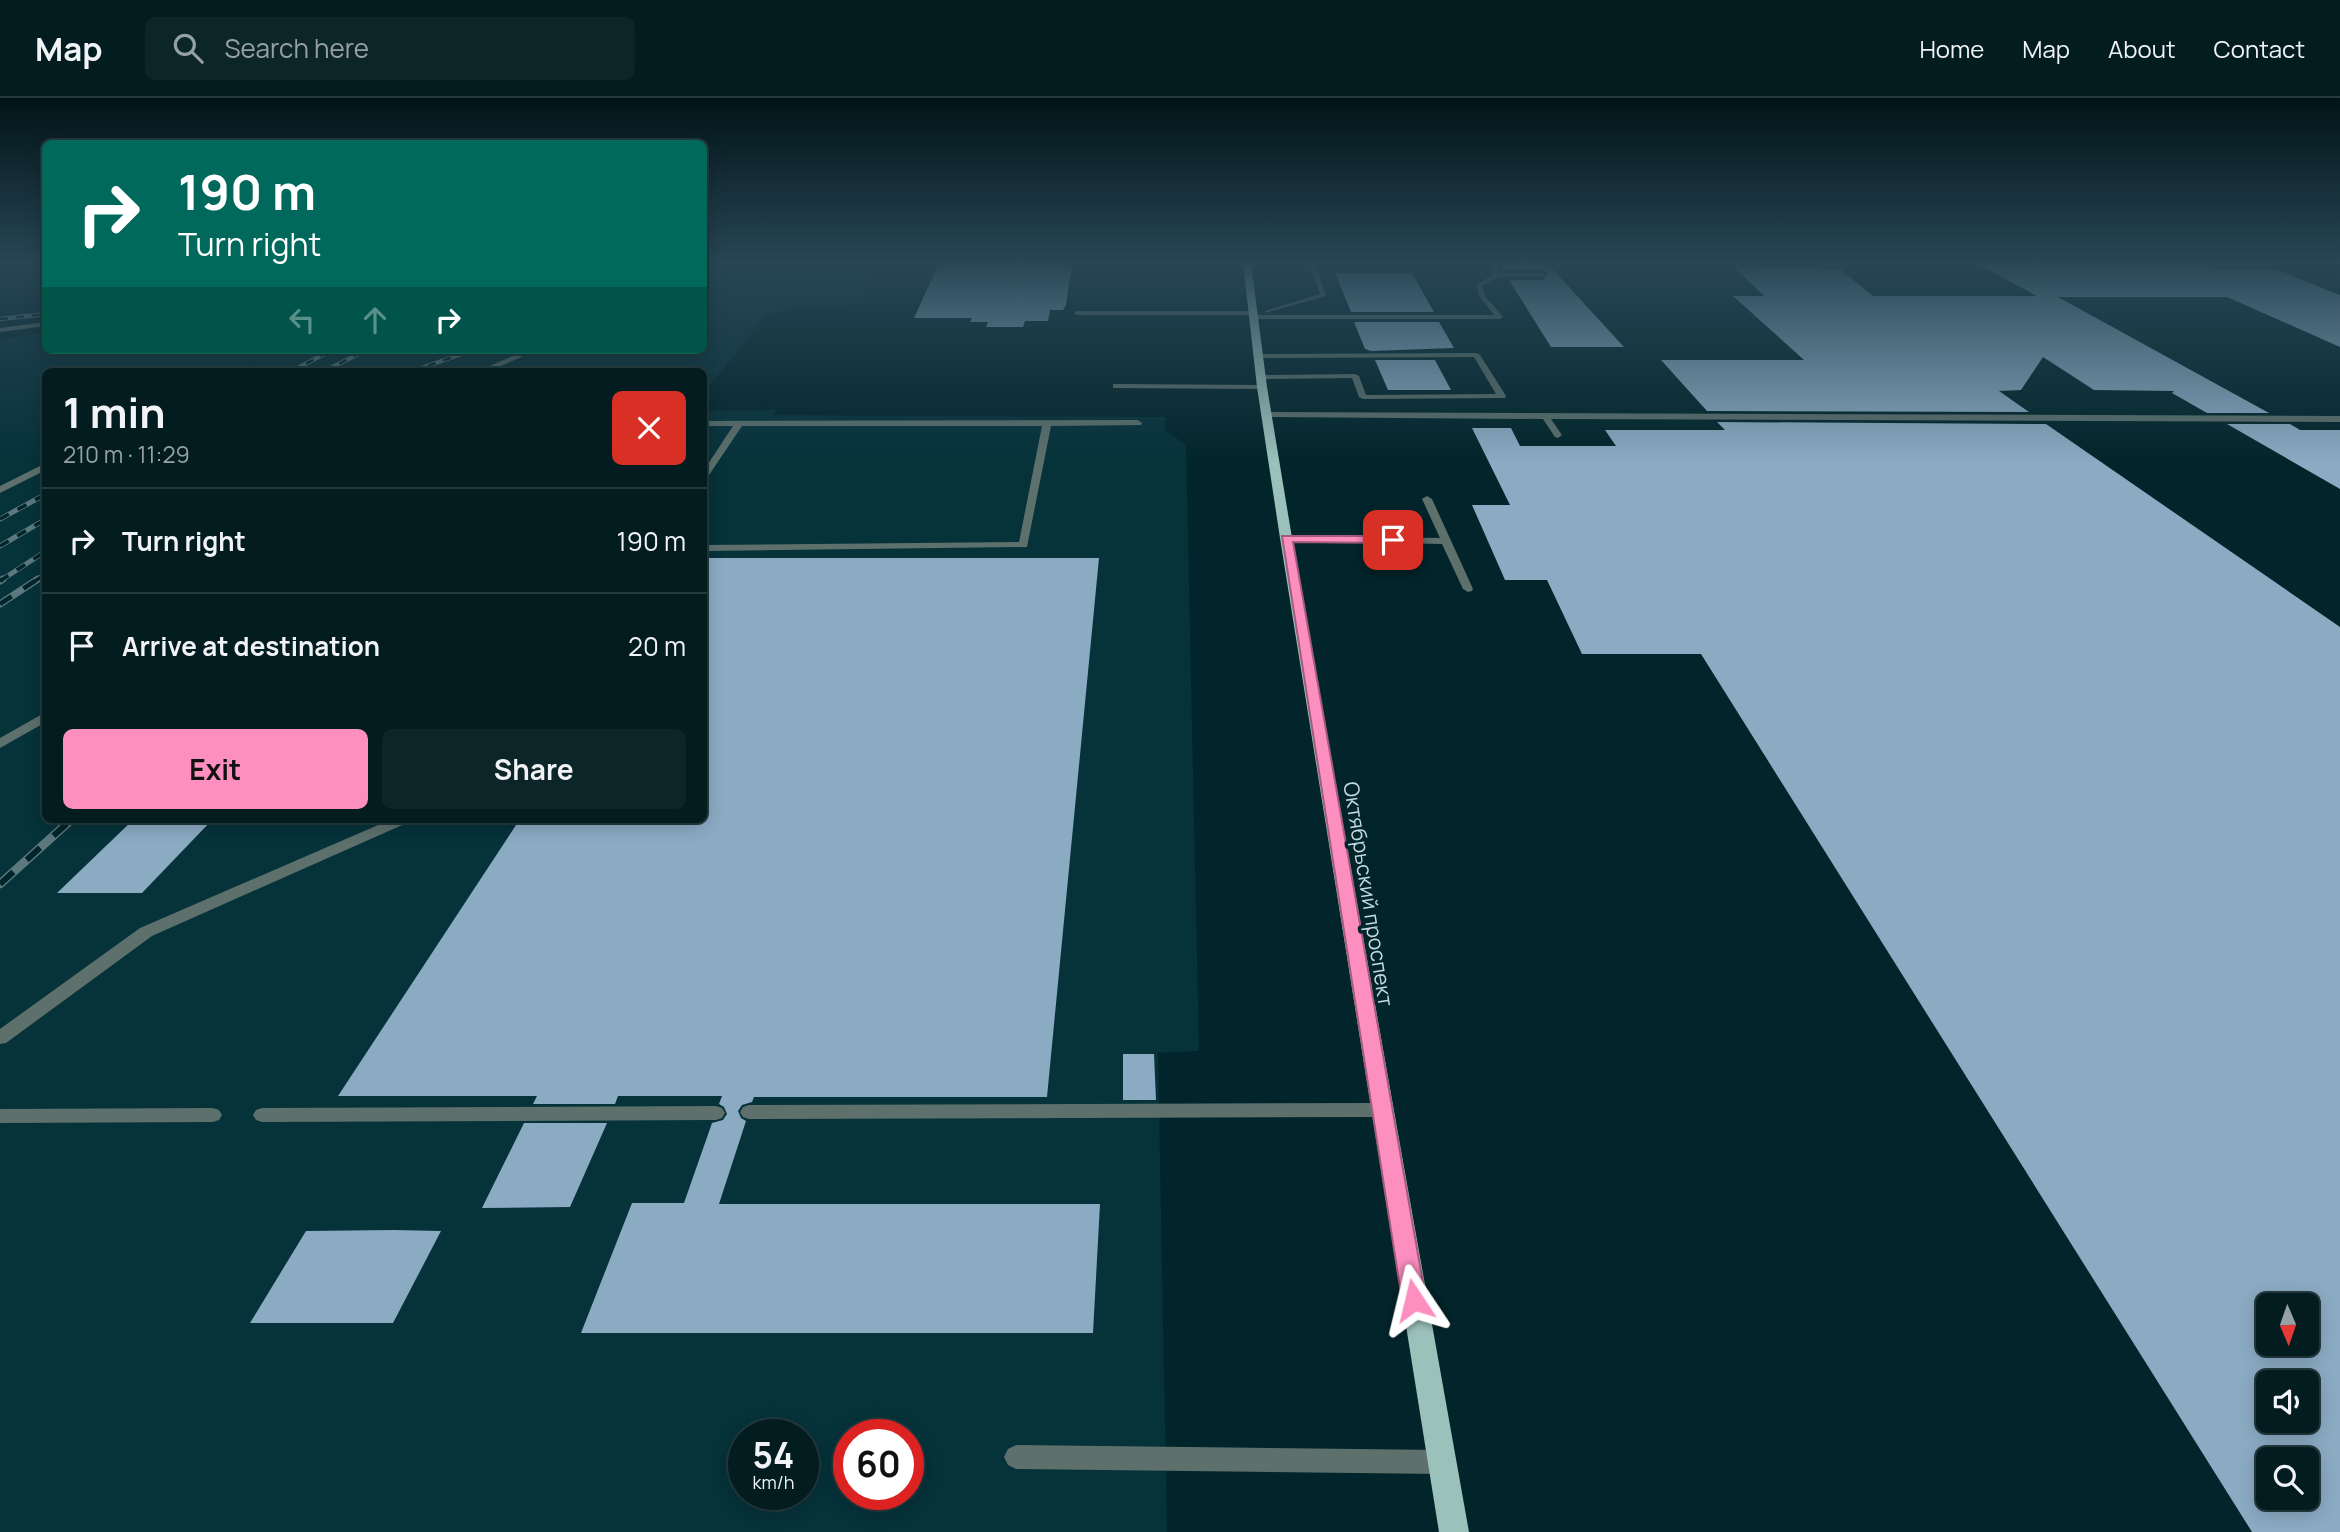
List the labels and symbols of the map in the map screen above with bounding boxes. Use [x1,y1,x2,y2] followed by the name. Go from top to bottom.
[1363,510,1423,570] pin
[1337,779,1401,1009] street label: Октябрьский проспект
[1377,1263,1451,1337] position arrow
[2256,1293,2319,1356] north arrow
[833,1419,924,1510] speed limit sign: 60

